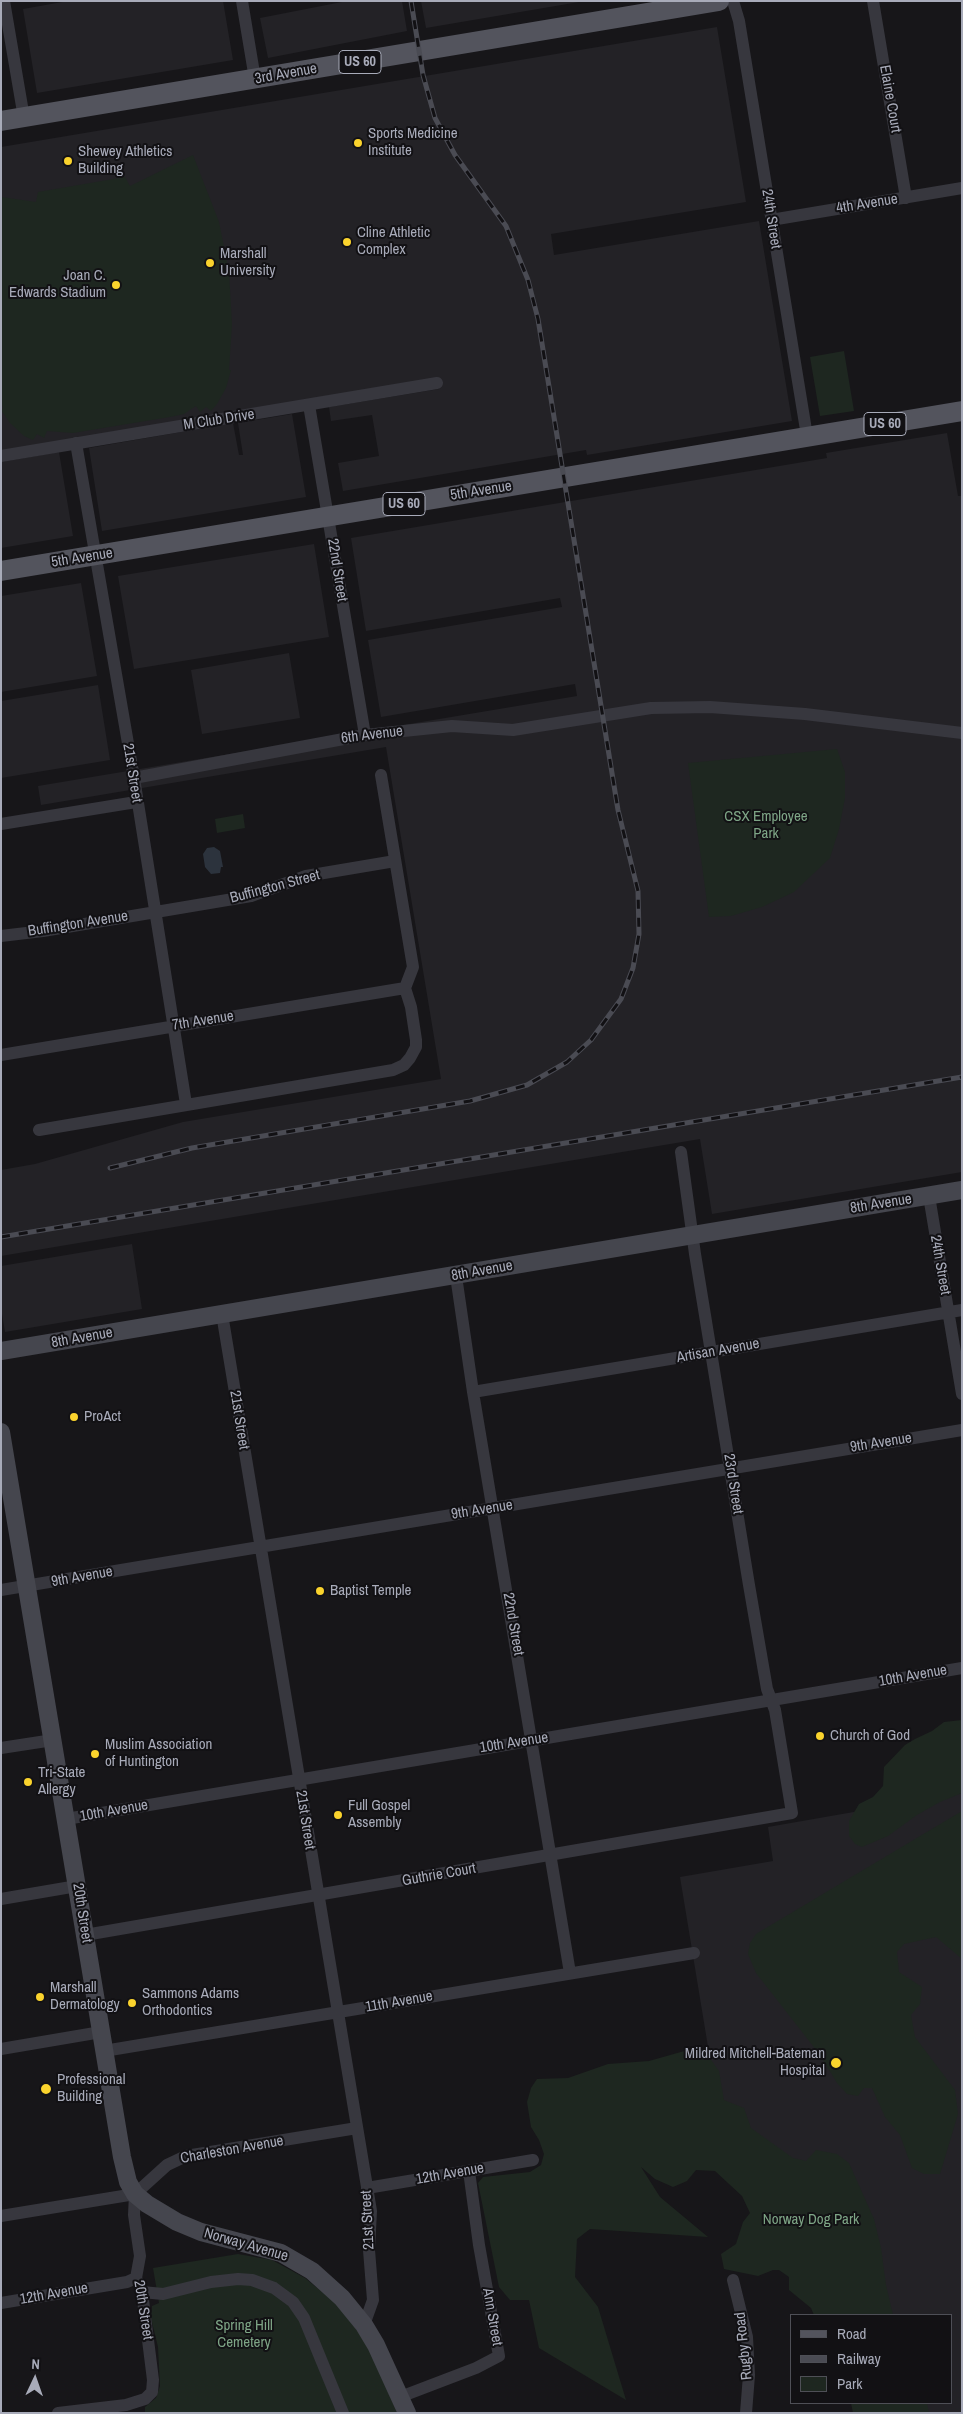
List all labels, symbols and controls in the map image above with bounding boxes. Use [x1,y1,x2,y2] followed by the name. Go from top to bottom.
[339,51,381,74] road number: US 60
[254,60,318,88] street label: 3rd Avenue
[875,64,905,134] street label: Elaine Court
[368,125,458,160] place label: Sports Medicine Institute
[352,137,364,149] marker: Sports Medicine Institute
[78,143,172,178] place label: Shewey Athletics Building
[62,155,74,167] marker: Shewey Athletics Building
[757,188,785,250] street label: 24th Street
[835,190,899,218] street label: 4th Avenue
[357,224,430,259] place label: Cline Athletic Complex
[341,236,353,248] marker: Cline Athletic Complex
[220,245,275,280] place label: Marshall University
[204,257,216,269] marker: Marshall University
[9,267,106,302] place label: Joan C. Edwards Stadium
[110,279,122,291] marker: Joan C. Edwards Stadium
[182,405,256,435] street label: M Club Drive
[864,412,906,436] road number: US 60
[449,477,513,505] street label: 5th Avenue
[383,492,425,516] road number: US 60
[323,537,351,603] street label: 22nd Street
[50,544,114,572] street label: 5th Avenue
[340,722,404,748] street label: 6th Avenue
[118,742,146,804] street label: 21st Street
[724,808,808,843] park label: CSX Employee Park
[228,866,322,908] street label: Buffington Street
[27,907,129,941] street label: Buffington Avenue
[171,1007,235,1035] street label: 7th Avenue
[849,1190,913,1218] street label: 8th Avenue
[926,1234,954,1296] street label: 24th Street
[450,1257,514,1285] street label: 8th Avenue
[50,1324,114,1352] street label: 8th Avenue
[675,1335,761,1367] street label: Artisan Avenue
[225,1389,253,1451] street label: 21st Street
[84,1408,121,1426] place label: ProAct
[68,1411,80,1423] marker: ProAct
[849,1429,913,1457] street label: 9th Avenue
[719,1453,747,1515] street label: 23rd Street
[450,1496,514,1524] street label: 9th Avenue
[50,1563,114,1591] street label: 9th Avenue
[330,1582,411,1600] place label: Baptist Temple
[314,1585,326,1597] marker: Baptist Temple
[499,1591,527,1657] street label: 22nd Street
[878,1661,948,1691] street label: 10th Avenue
[830,1727,910,1745] place label: Church of God
[479,1729,549,1757] street label: 10th Avenue
[814,1730,826,1742] marker: Church of God
[105,1736,212,1771] place label: Muslim Association of Huntington
[89,1748,101,1760] marker: Muslim Association of Huntington
[38,1764,85,1799] place label: Tri-State Allergy
[22,1776,34,1788] marker: Tri-State Allergy
[291,1789,319,1851] street label: 21st Street
[79,1796,149,1826] street label: 10th Avenue
[348,1797,410,1832] place label: Full Gospel Assembly
[332,1809,344,1821] marker: Full Gospel Assembly
[401,1860,477,1890] street label: Guthrie Court
[68,1882,96,1944] street label: 20th Street
[50,1979,120,2014] place label: Marshall Dermatology
[142,1985,239,2020] place label: Sammons Adams Orthodontics
[364,1987,434,2017] street label: 11th Avenue
[34,1991,46,2003] marker: Marshall Dermatology
[126,1997,138,2009] marker: Sammons Adams Orthodontics
[685,2045,825,2080] place label: Mildred Mitchell-Bateman Hospital
[829,2056,843,2070] marker: Mildred Mitchell-Bateman Hospital
[57,2071,125,2106] place label: Professional Building
[39,2082,53,2096] marker: Professional Building
[179,2132,285,2168] street label: Charleston Avenue
[415,2159,485,2189] street label: 12th Avenue
[357,2190,379,2250] street label: 21st Street
[763,2211,859,2229] park label: Norway Dog Park
[202,2224,290,2266] street label: Norway Avenue
[19,2279,89,2309] street label: 12th Avenue
[129,2279,157,2341] street label: 20th Street
[478,2287,506,2347] street label: Ann Street
[731,2311,757,2381] street label: Rugby Road
[790,2314,953,2404] legend
[215,2317,273,2352] park label: Spring Hill Cemetery
[837,2323,866,2344] text: Road
[837,2348,881,2369] text: Railway
[10,2354,60,2404] north arrow
[31,2355,40,2373] text: N
[837,2373,862,2394] text: Park

